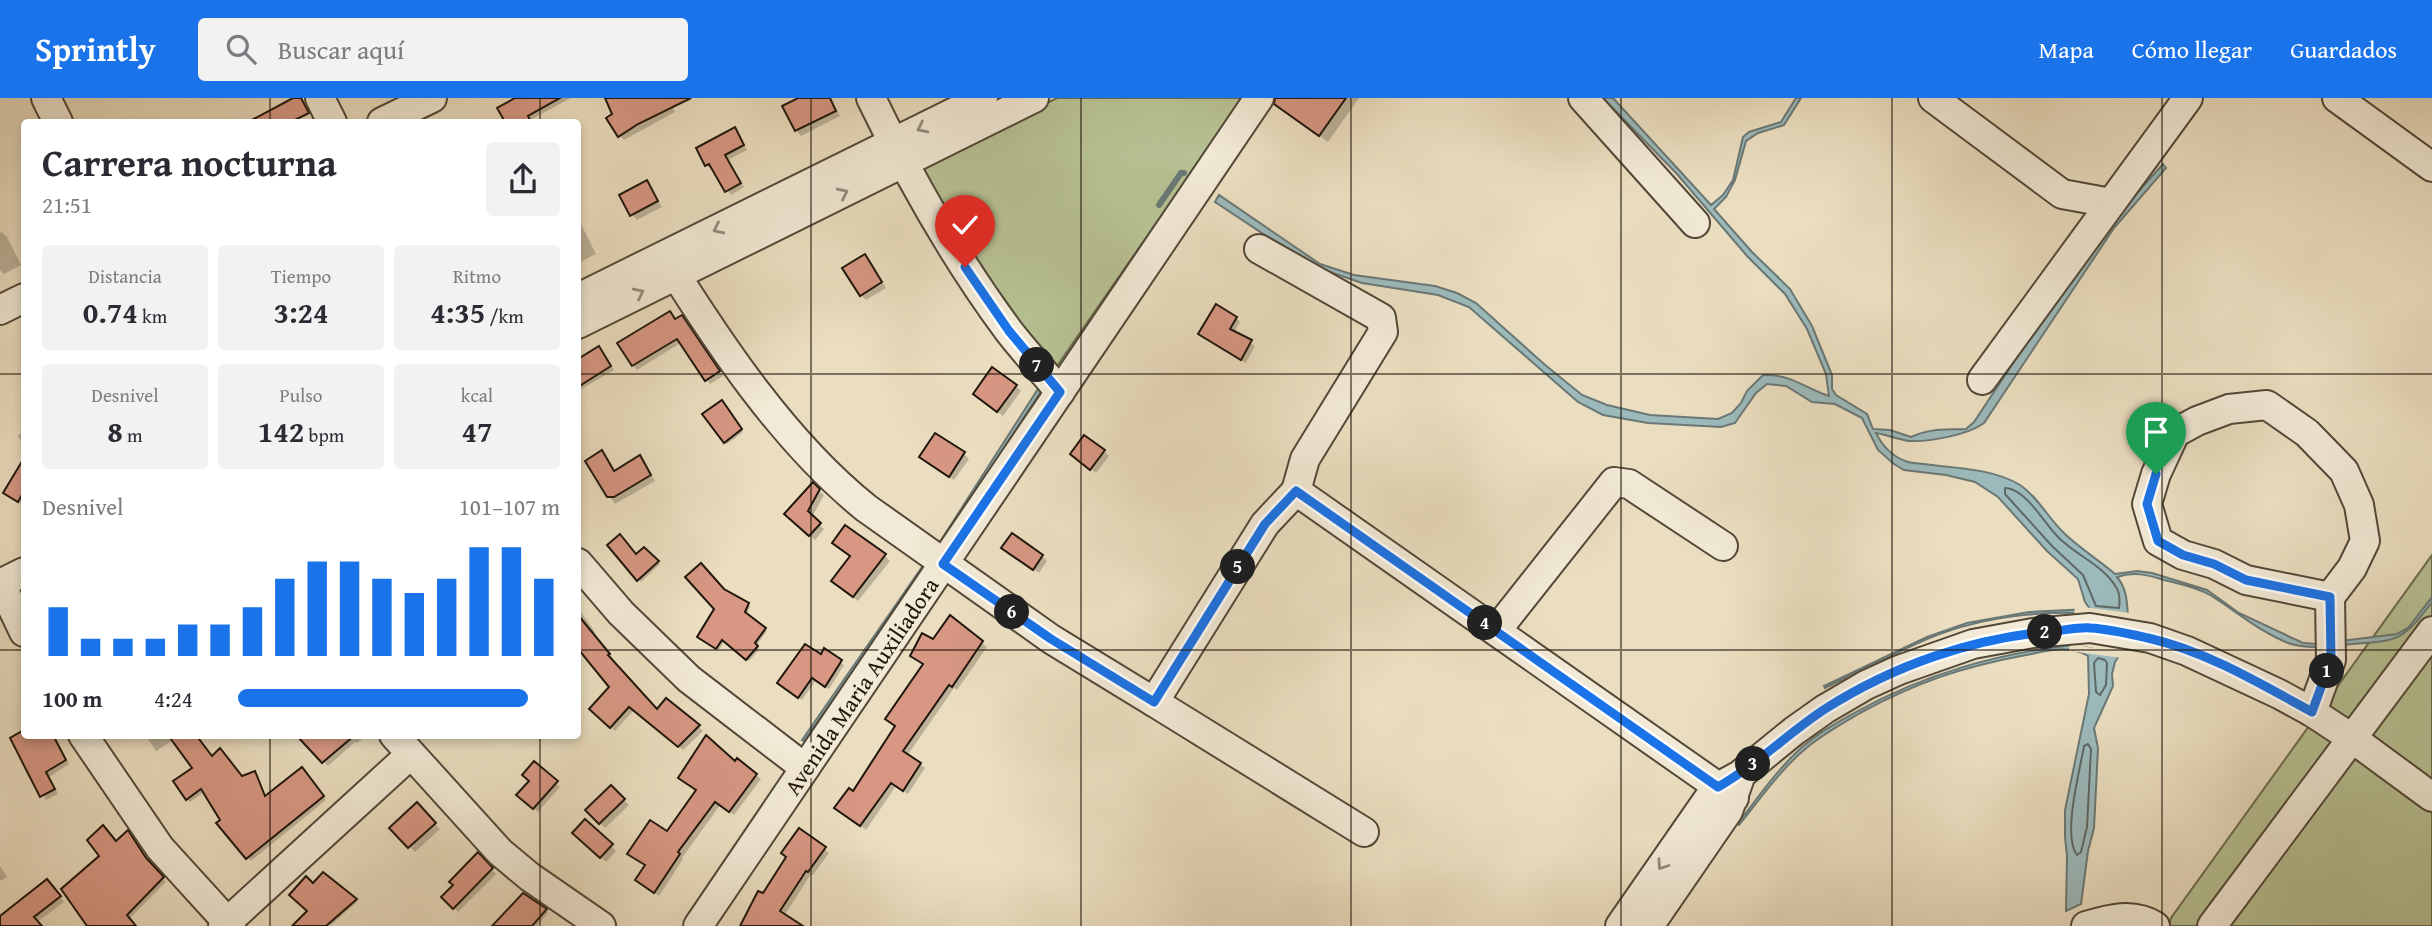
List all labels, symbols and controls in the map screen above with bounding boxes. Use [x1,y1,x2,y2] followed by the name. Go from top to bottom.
[198,18,688,81] search box
[35,25,156,73] text: Sprintly
[222,30,260,68] icon: search
[278,30,404,69] text: Buscar aquí
[2038,32,2094,67] text: Mapa
[2132,32,2252,67] text: Cómo llegar
[2290,32,2397,67] text: Guardados
[917,120,929,134] one-way arrow
[42,134,337,190] text: Carrera nocturna
[486,142,560,216] button: share
[836,187,848,201] one-way arrow
[42,188,92,221] text: 21:51
[935,195,995,267] pin
[946,206,984,244] icon: check
[713,221,725,235] one-way arrow
[88,262,162,290] text: Distancia
[271,262,331,290] text: Tiempo
[453,262,501,290] text: Ritmo
[632,288,644,302] one-way arrow
[83,290,138,334] text: 0.74
[273,290,329,334] text: 3:24
[430,290,485,334] text: 4:35
[138,302,167,330] text: km
[485,302,524,330] text: /km
[1020,348,1054,382] pin: 7
[1032,350,1041,378] text: 7
[91,381,159,409] text: Desnivel
[279,381,323,409] text: Pulso
[461,381,493,409] text: kcal
[2126,402,2186,474] pin
[107,409,123,453] text: 8
[258,409,304,453] text: 142
[461,409,493,453] text: 47
[2137,413,2175,451] icon: arrive
[123,421,143,449] text: m
[304,421,344,449] text: bpm
[42,490,123,523] text: Desnivel
[459,490,560,523] text: 101–107 m
[1220,550,1256,584] pin: 5
[1233,552,1242,580] text: 5
[776,570,946,801] street label: Avenida Maria Auxiliadora
[995,594,1030,630] pin: 6
[1007,597,1016,625] text: 6
[1468,606,1502,640] pin: 4
[1480,608,1489,636] text: 4
[2028,614,2062,650] pin: 2
[2040,617,2049,645] text: 2
[2310,654,2344,688] pin: 1
[2322,656,2331,684] text: 1
[42,682,103,715] text: 100 m
[154,682,193,715] text: 4:24
[1736,746,1770,782] pin: 3
[1748,749,1757,777] text: 3
[1658,857,1670,870] one-way arrow

